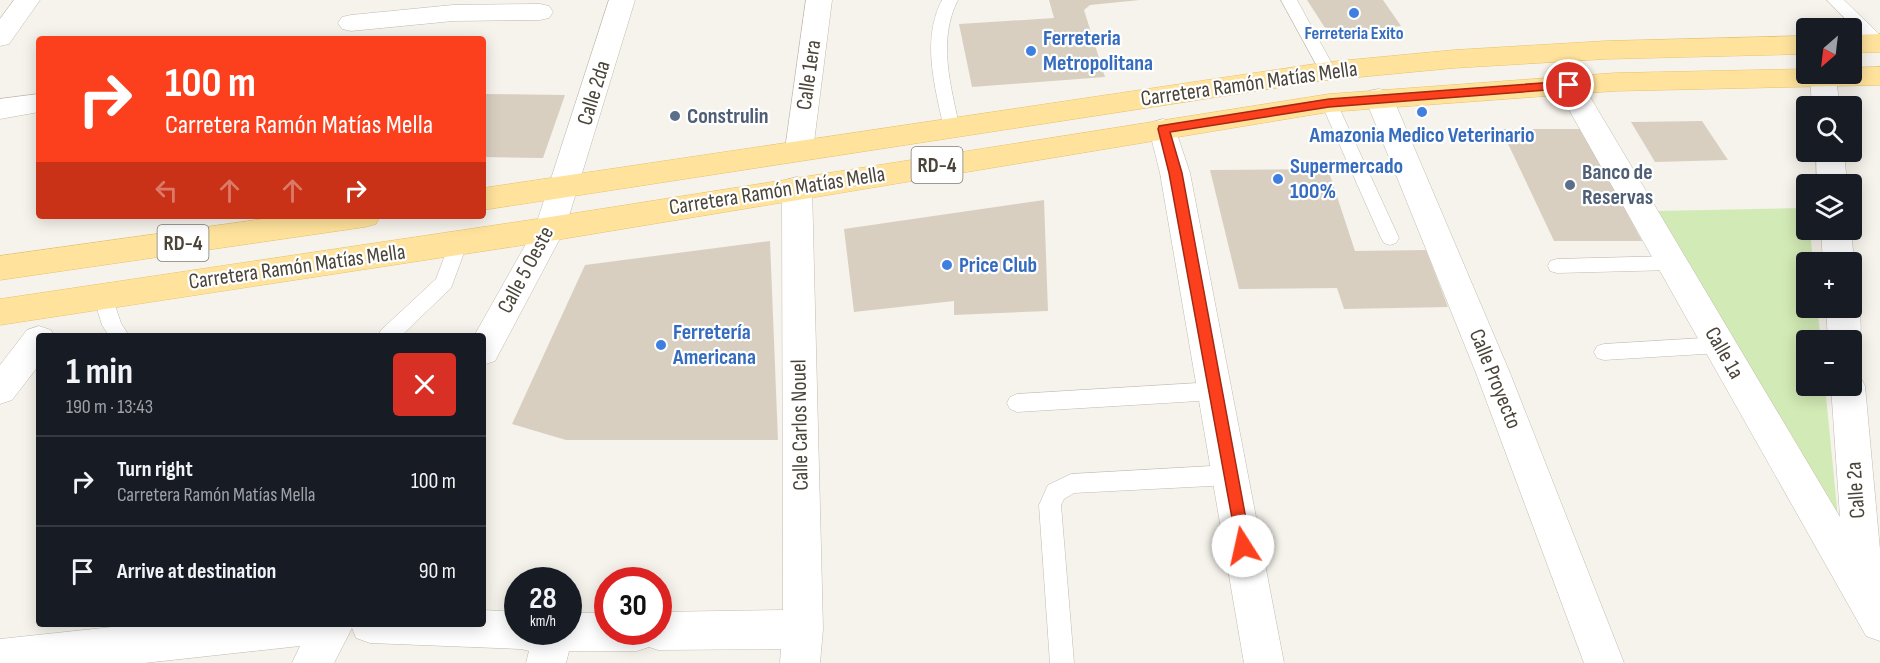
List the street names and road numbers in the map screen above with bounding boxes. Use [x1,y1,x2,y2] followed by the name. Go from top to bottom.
[791,38,827,112] street label: Calle 1era
[1139,55,1359,113] street label: Carretera Ramón Matías Mella
[571,58,617,128] street label: Calle 2da
[912,147,962,183] road number: RD-4
[667,161,887,221] street label: Carretera Ramón Matías Mella
[492,222,560,318] street label: Calle 5 Oeste
[158,225,208,261] road number: RD-4
[187,238,407,296] street label: Carretera Ramón Matías Mella
[1698,322,1750,384] street label: Calle 1a
[1463,325,1527,433] street label: Calle Proyecto
[785,359,815,491] street label: Calle Carlos Nouel
[1841,461,1871,519] street label: Calle 2a

